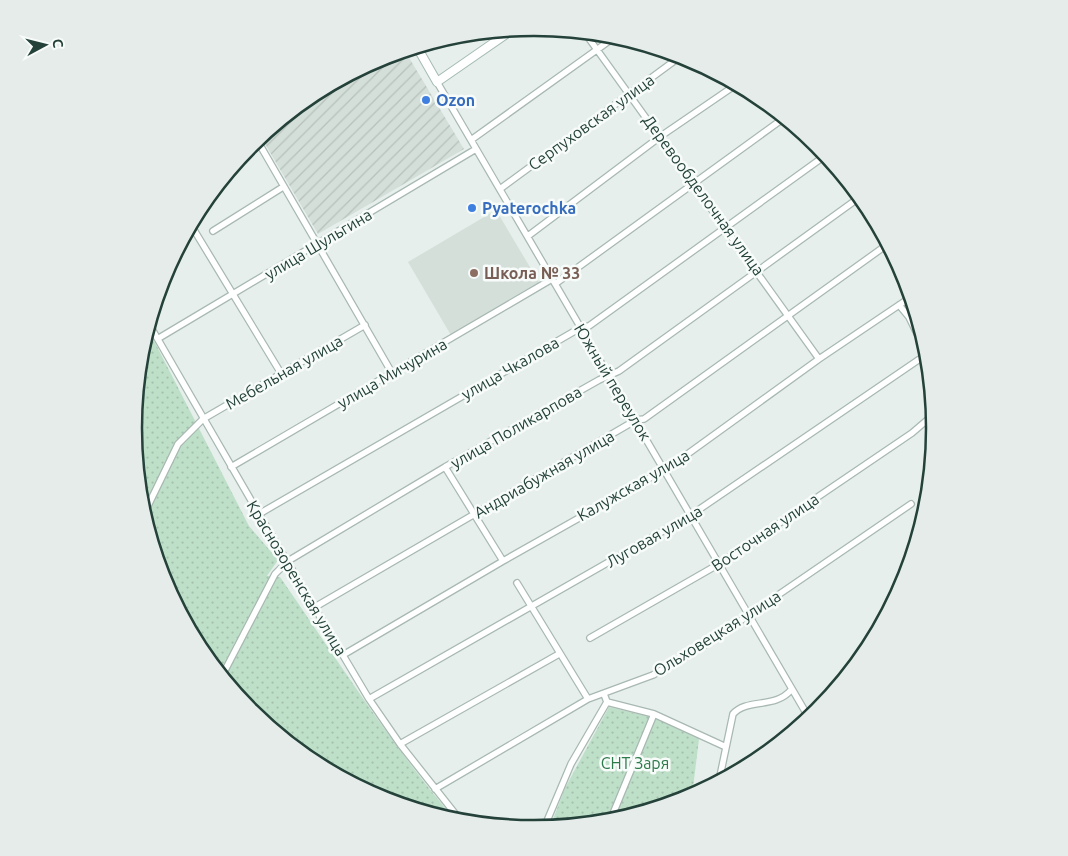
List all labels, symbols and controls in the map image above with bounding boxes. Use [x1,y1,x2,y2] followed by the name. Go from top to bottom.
[20,20,70,70] north arrow
[49,38,66,49] text: С
[525,70,657,174] street label: Серпуховская улица
[436,91,475,109] place label: Ozon
[420,94,432,106] marker: Ozon
[640,111,768,279] street label: Деревообделочная улица
[482,199,576,217] place label: Pyaterochka
[466,202,478,214] marker: Pyaterochka
[261,205,375,283] street label: улица Шульгина
[484,264,580,282] place label: Школа № 33
[468,267,480,279] marker: Школа № 33
[571,320,655,444] street label: Южный переулок
[222,331,346,413] street label: Мебельная улица
[458,333,562,403] street label: улица Чкалова
[334,334,450,412] street label: улица Мичурина
[447,382,585,472] street label: улица Поликарпова
[471,427,617,521] street label: Андриабужная улица
[574,446,692,524] street label: Калужская улица
[708,489,822,575] street label: Восточная улица
[243,497,351,659] street label: Краснозоренская улица
[603,501,705,571] street label: Луговая улица
[650,587,784,679] street label: Ольховецкая улица
[601,754,669,772] park label: СНТ Заря

